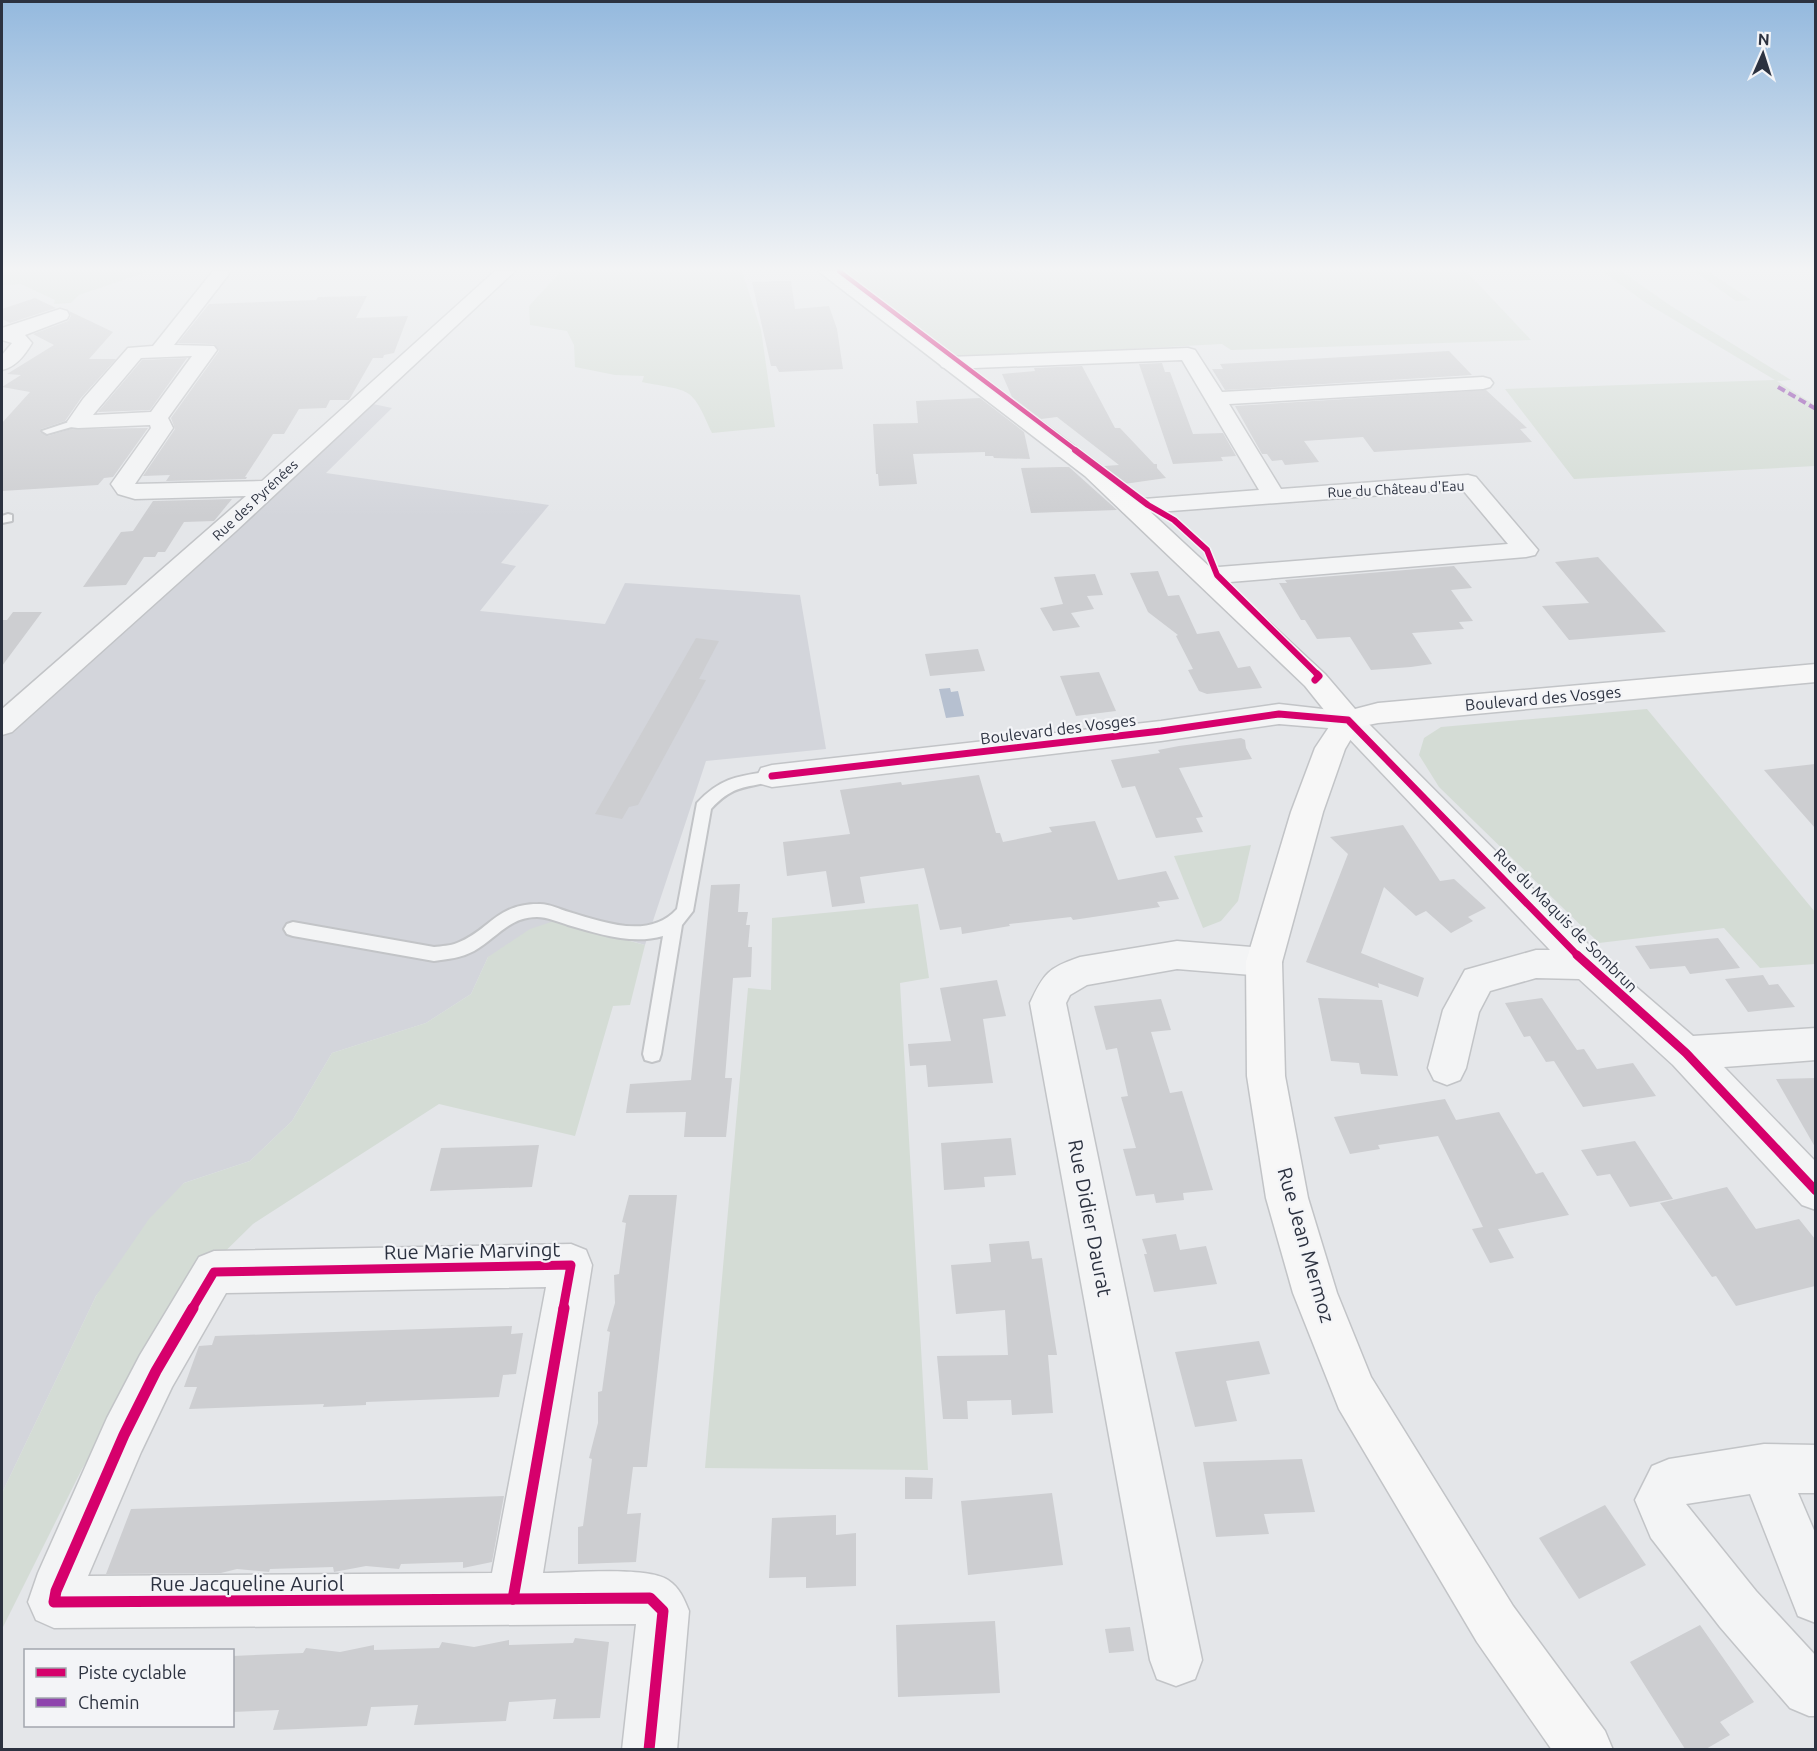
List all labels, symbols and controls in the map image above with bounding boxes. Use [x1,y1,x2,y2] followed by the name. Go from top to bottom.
[1733,24,1793,84] north arrow
[1757,30,1770,48] text: N
[209,456,301,544] street label: Rue des Pyrénées
[1327,477,1465,501] street label: Rue du Château d'Eau
[1464,682,1622,714] street label: Boulevard des Vosges
[979,711,1137,747] street label: Boulevard des Vosges
[1490,844,1642,996] street label: Rue du Maquis de Sombrun
[1064,1137,1117,1299] street label: Rue Didier Daurat
[1273,1164,1340,1325] street label: Rue Jean Mermoz
[384,1237,560,1264] street label: Rue Marie Marvingt
[150,1572,344,1595] street label: Rue Jacqueline Auriol
[24,1649,234,1727] legend
[78,1662,187,1682] text: Piste cyclable
[78,1692,139,1712] text: Chemin

